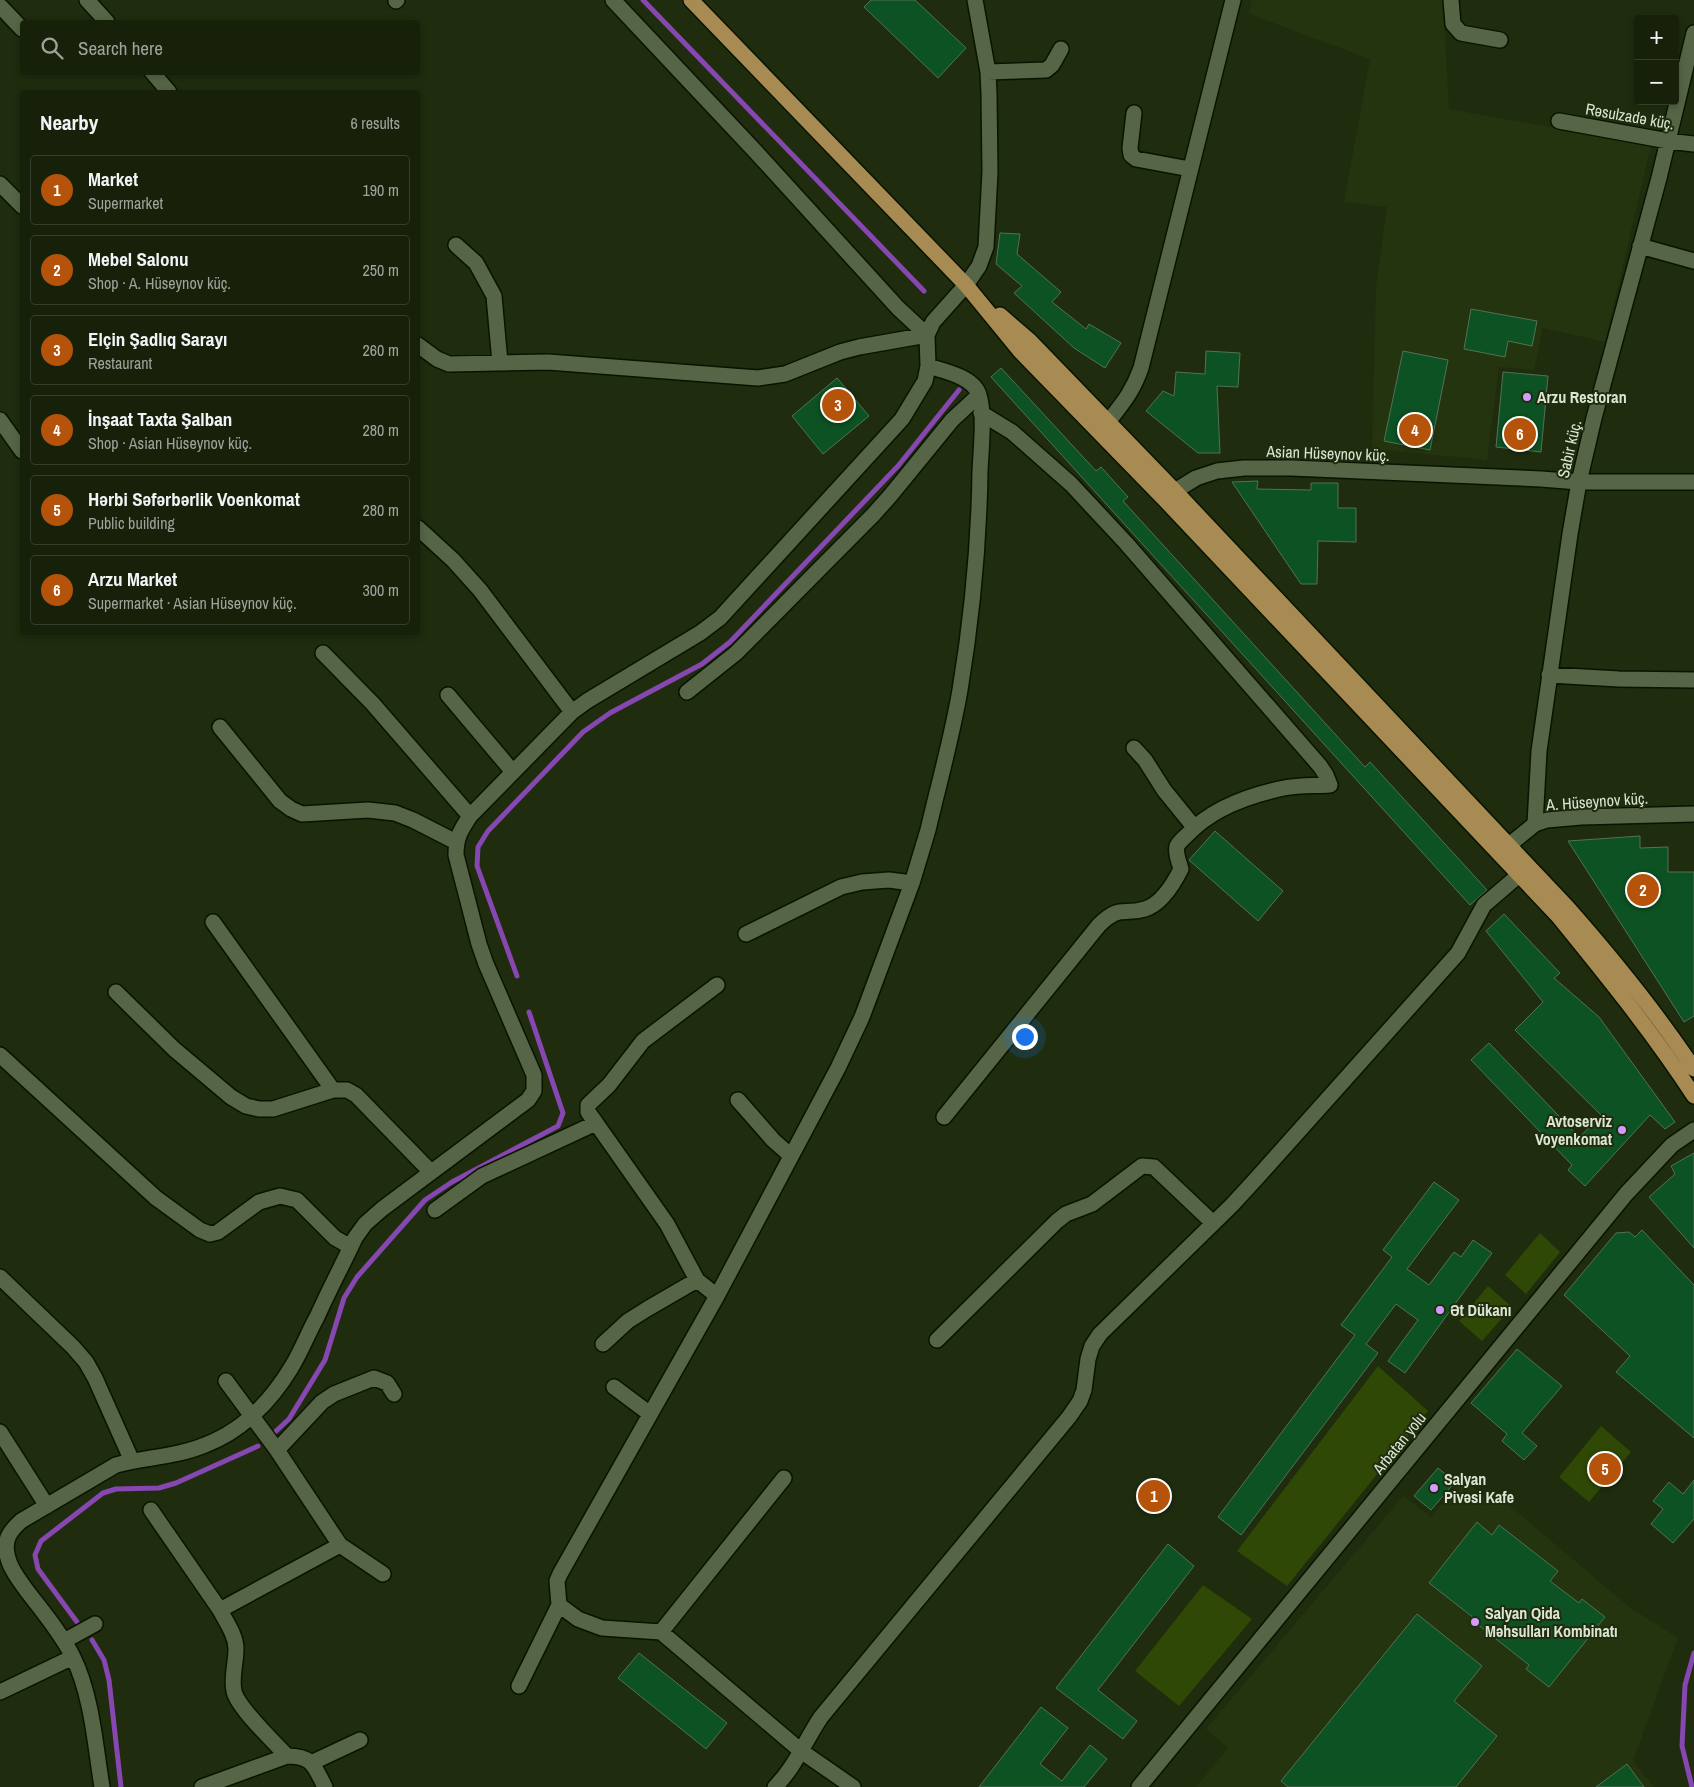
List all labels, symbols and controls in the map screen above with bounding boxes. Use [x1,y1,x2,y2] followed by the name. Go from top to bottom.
[1634,15,1679,105] map controls
[1634,15,1679,60] button: +
[20,20,420,75] search box
[38,34,66,62] icon: search
[78,35,163,61] text: Search here
[1634,60,1679,105] button: −
[1584,97,1676,135] street label: Rəsulzadə küç.
[40,108,98,137] text: Nearby
[350,112,400,134] text: 6 results
[88,166,138,192] text: Market
[53,179,61,201] text: 1
[363,179,399,201] text: 190 m
[88,192,163,214] text: Supermarket
[88,246,188,272] text: Mebel Salonu
[53,259,61,281] text: 2
[363,259,399,281] text: 250 m
[88,272,231,294] text: Shop · A. Hüseynov küç.
[88,326,227,352] text: Elçin Şadlıq Sarayı
[53,339,61,361] text: 3
[363,339,399,361] text: 260 m
[88,352,152,374] text: Restaurant
[822,386,854,424] pin: 3
[1537,386,1627,408] place label: Arzu Restoran
[1521,391,1533,403] marker: Arzu Restoran
[88,406,232,432] text: İnşaat Taxta Şalban
[1399,411,1431,449] pin: 4
[1504,415,1536,453] pin: 6
[1552,418,1586,480] street label: Sabir küç.
[53,419,61,441] text: 4
[363,419,399,441] text: 280 m
[88,432,252,454] text: Shop · Asian Hüseynov küç.
[1265,440,1390,466] street label: Asian Hüseynov küç.
[88,486,300,512] text: Hərbi Səfərbərlik Voenkomat
[53,499,61,521] text: 5
[363,499,399,521] text: 280 m
[88,512,175,534] text: Public building
[88,566,177,592] text: Arzu Market
[53,579,61,601] text: 6
[363,579,399,601] text: 300 m
[88,592,297,614] text: Supermarket · Asian Hüseynov küç.
[1544,786,1649,816] street label: A. Hüseynov küç.
[1627,871,1659,909] pin: 2
[1012,1024,1038,1050] your location
[1535,1110,1613,1150] place label: Avtoserviz Voyenkomat
[1616,1124,1628,1136] marker: Avtoserviz Voyenkomat
[1450,1299,1511,1321] place label: Ət Dükanı
[1434,1304,1446,1316] marker: Ət Dükanı
[1367,1407,1431,1479] street label: Arbatan yolu
[1589,1450,1621,1488] pin: 5
[1444,1468,1514,1508] place label: Salyan Pivəsi Kafe
[1138,1477,1170,1515] pin: 1
[1428,1482,1440,1494] marker: Salyan Pivəsi Kafe
[1485,1602,1618,1642] place label: Salyan Qida Məhsulları Kombinatı
[1469,1616,1481,1628] marker: Salyan Qida Məhsulları Kombinatı

